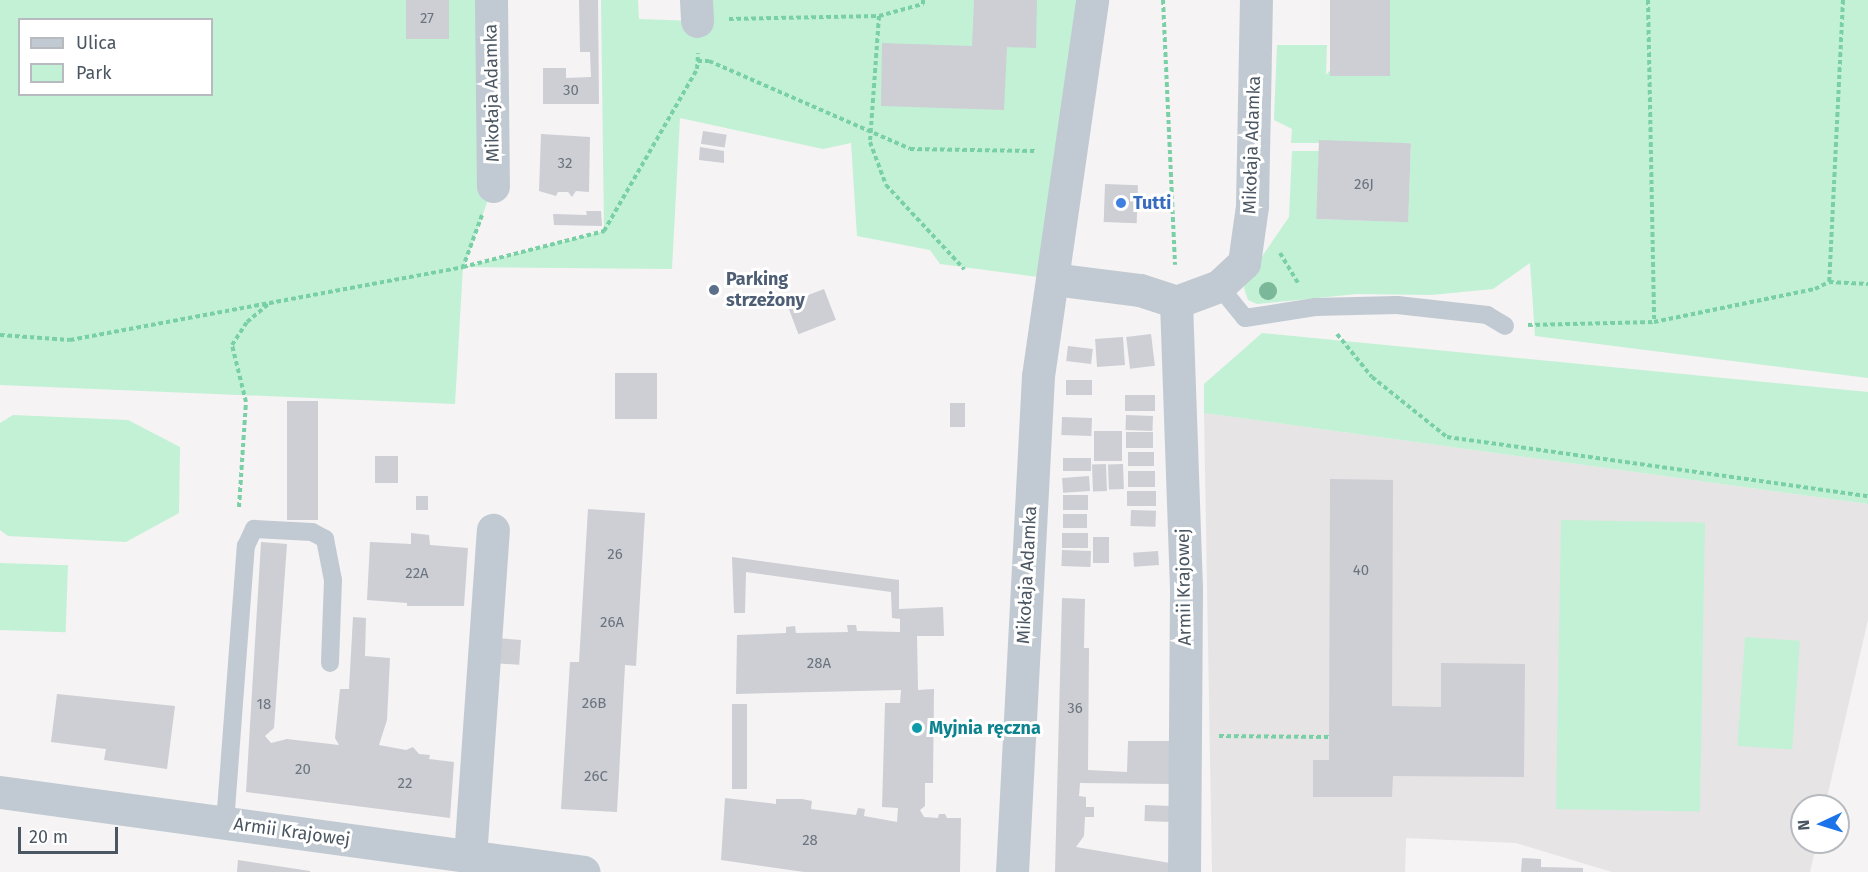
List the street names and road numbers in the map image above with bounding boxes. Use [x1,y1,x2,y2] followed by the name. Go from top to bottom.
[480,24,504,162] street label: Mikołaja Adamka
[1239,76,1265,214] street label: Mikołaja Adamka
[1013,505,1041,645] street label: Mikołaja Adamka
[1172,528,1196,646] street label: Armii Krajowej
[232,813,352,851] street label: Armii Krajowej

